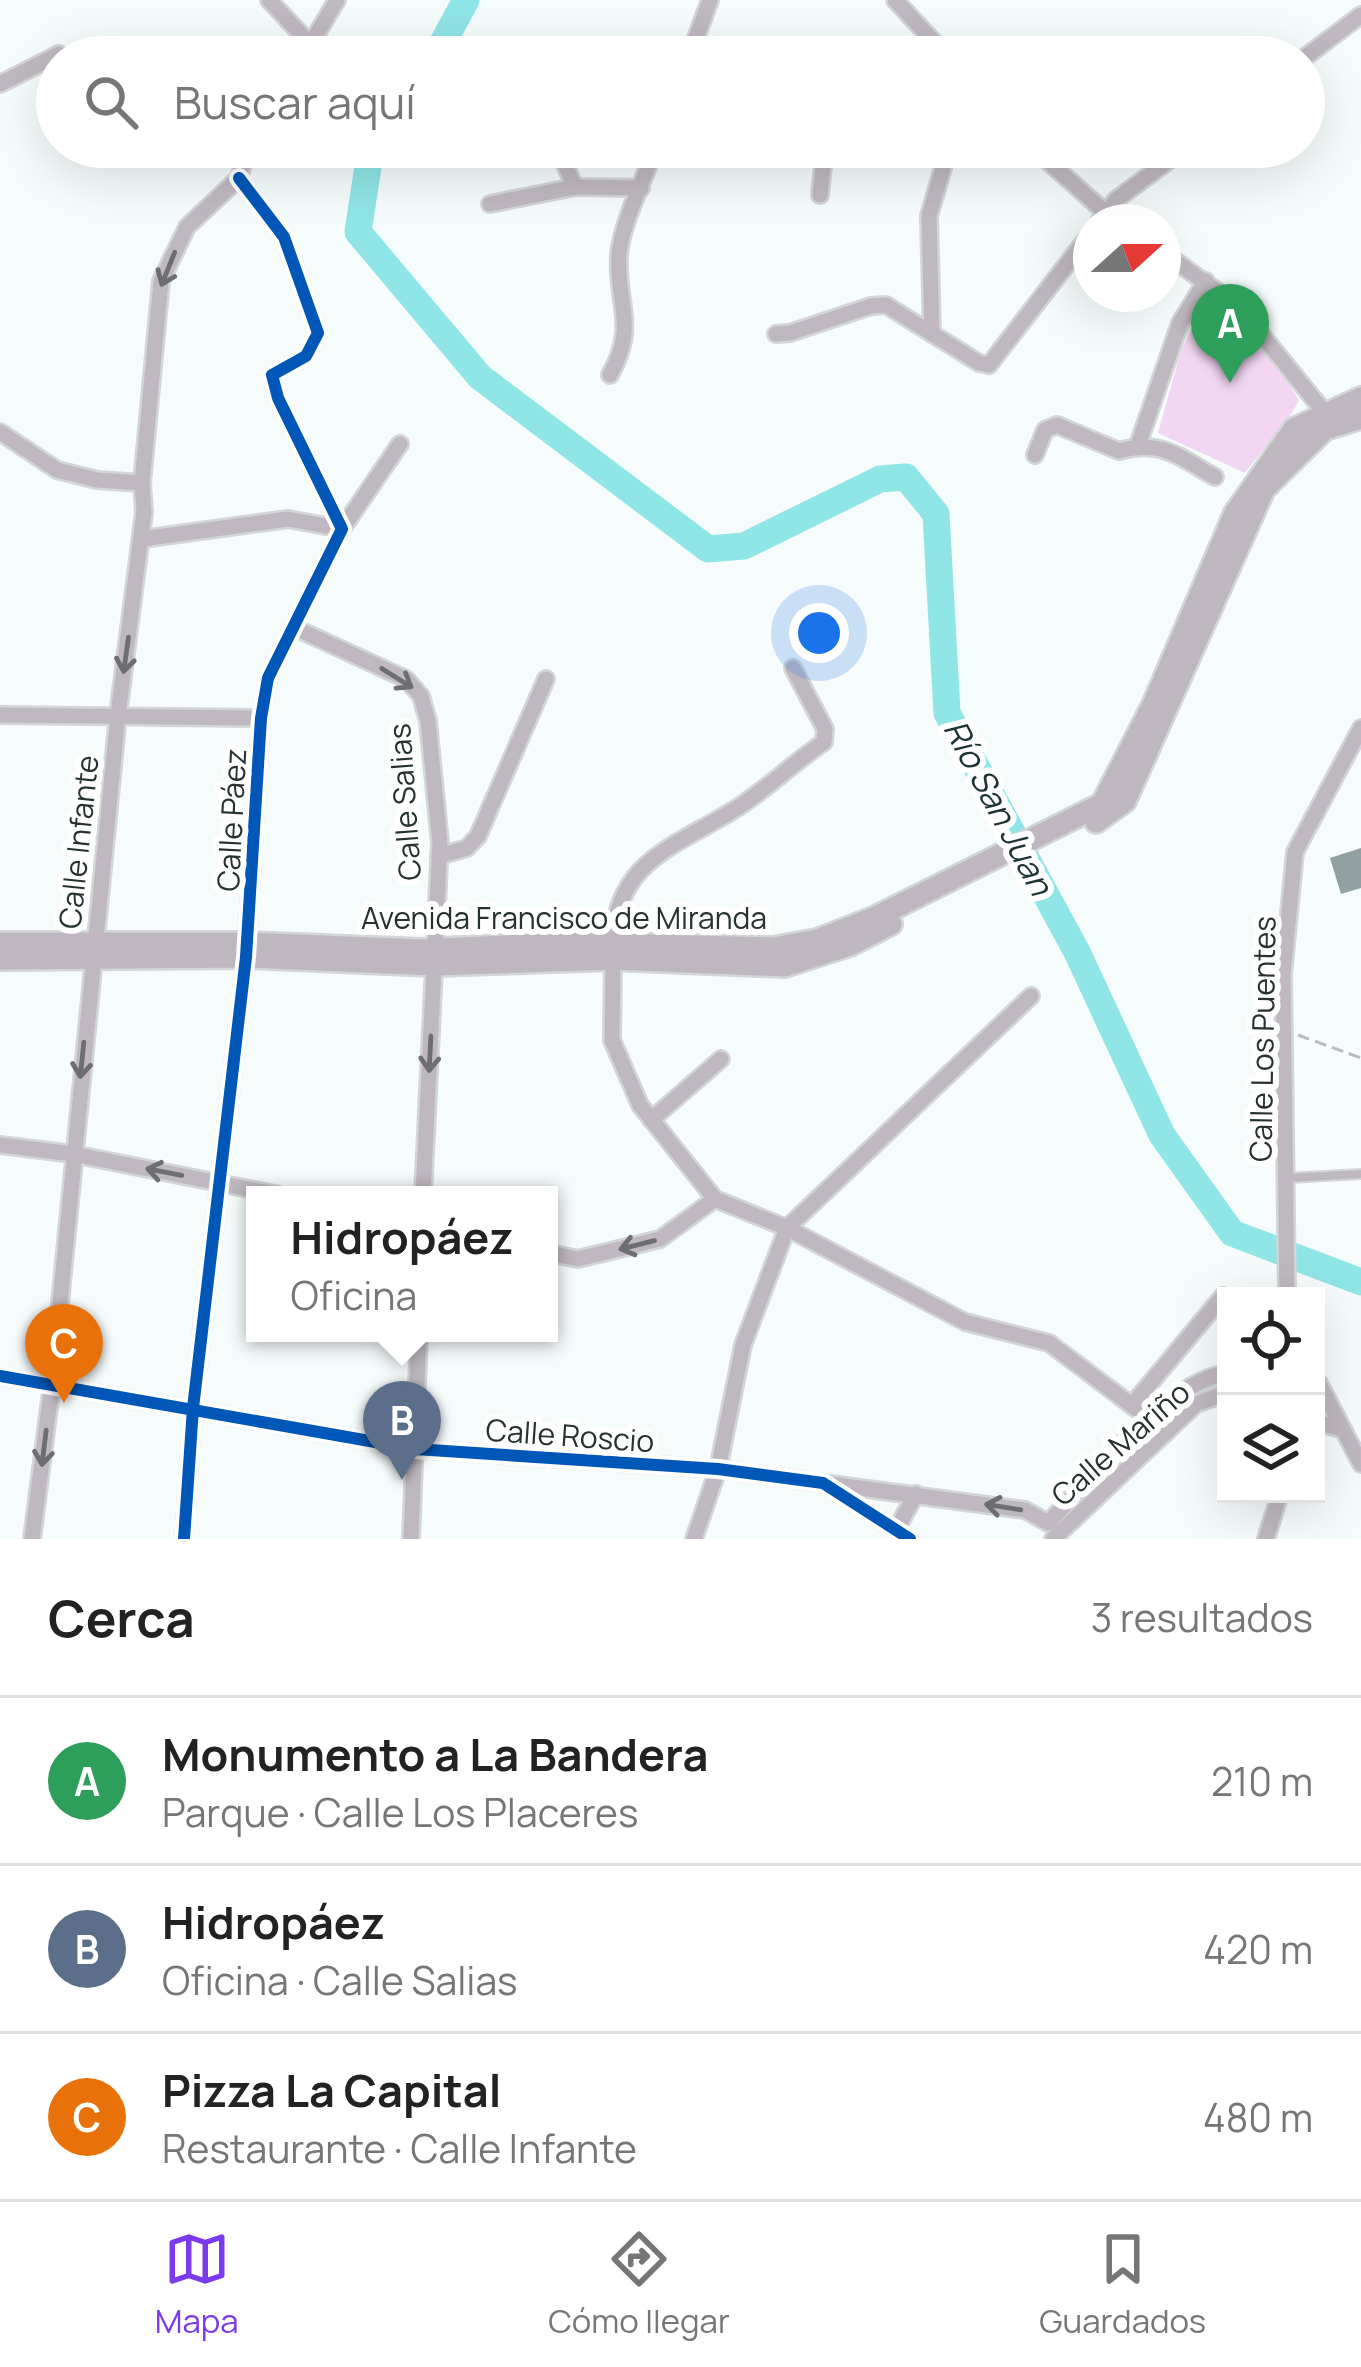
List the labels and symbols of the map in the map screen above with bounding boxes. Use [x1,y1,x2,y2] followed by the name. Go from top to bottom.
[1073,204,1181,312] north arrow
[156,249,178,286] one-way arrow
[1191,284,1269,383] pin: A
[789,603,849,663] your location
[114,635,137,674] one-way arrow
[380,666,414,690] one-way arrow
[934,712,1065,904] water label: Río San Juan
[378,722,430,882] street label: Calle Salias
[207,747,255,893] street label: Calle Páez
[49,753,107,931] street label: Calle Infante
[361,897,767,938] street label: Avenida Francisco de Miranda
[1239,916,1285,1162] street label: Calle Los Puentes
[418,1034,441,1073] one-way arrow
[71,1040,93,1079] one-way arrow
[145,1160,184,1182] one-way arrow
[619,1235,657,1257] one-way arrow
[25,1304,103,1403] pin: C
[1042,1371,1198,1515] street label: Calle Mariño
[363,1381,441,1480] pin: B
[484,1409,656,1461] street label: Calle Roscio
[32,1428,54,1467] one-way arrow
[984,1495,1023,1518] one-way arrow

